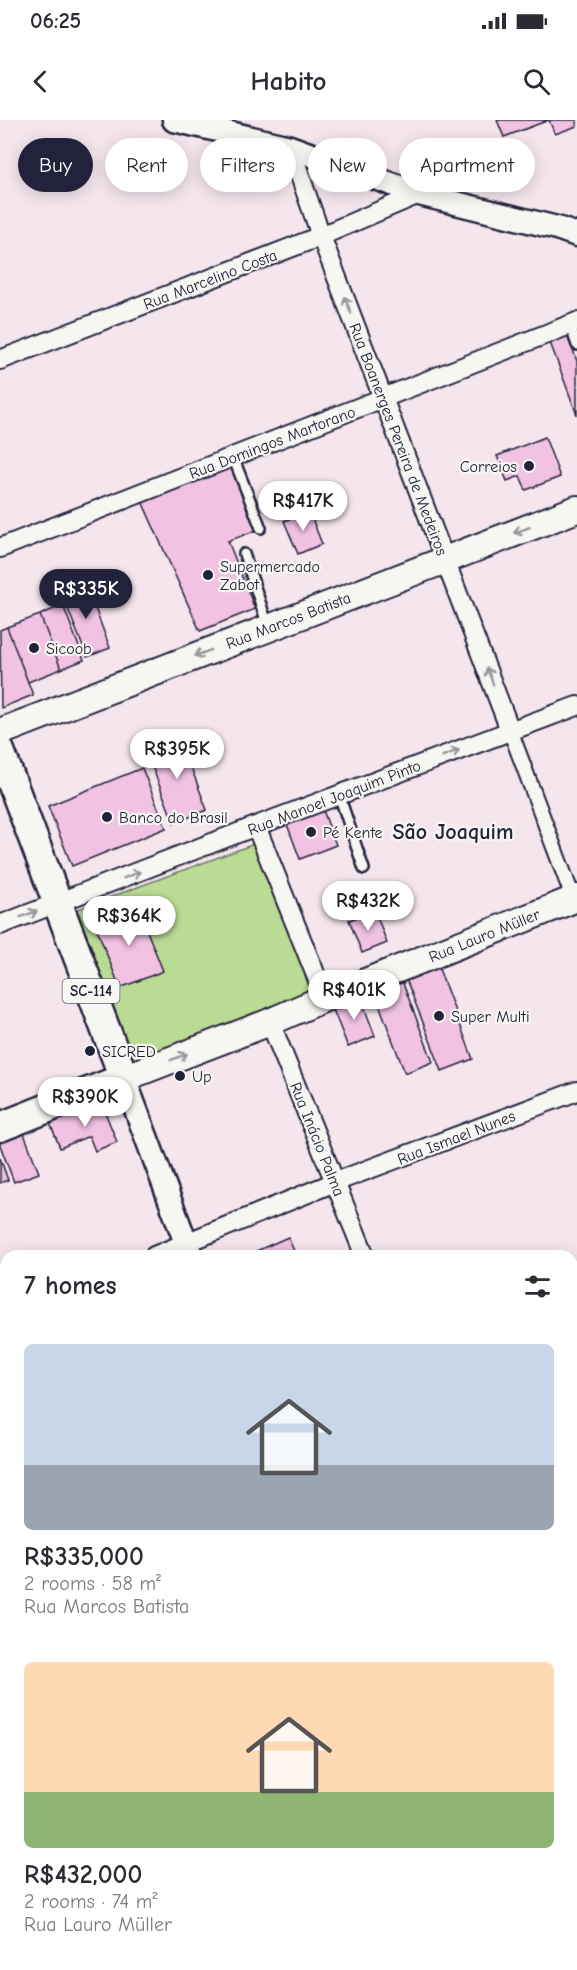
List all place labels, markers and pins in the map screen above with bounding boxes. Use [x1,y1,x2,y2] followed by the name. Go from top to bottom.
[460,458,517,476] place label: Correios
[522,459,536,473] marker: Correios
[254,481,352,532] pin: R$417K
[220,558,320,594] place label: Supermercado Zabot
[201,568,215,582] marker: Supermercado Zabot
[37,569,135,620] pin: R$335K
[46,640,92,658] place label: Sicoob
[27,641,41,655] marker: Sicoob
[128,729,226,780] pin: R$395K
[119,809,228,827] place label: Banco do Brasil
[100,810,114,824] marker: Banco do Brasil
[323,824,383,842] place label: Pé Kente
[304,825,318,839] marker: Pé Kente
[319,881,417,932] pin: R$432K
[80,896,178,947] pin: R$364K
[305,970,403,1021] pin: R$401K
[451,1008,530,1026] place label: Super Multi
[432,1009,446,1023] marker: Super Multi
[102,1043,156,1061] place label: SICRED
[83,1044,97,1058] marker: SICRED
[192,1068,212,1086] place label: Up
[173,1069,187,1083] marker: Up
[36,1077,134,1128] pin: R$390K

